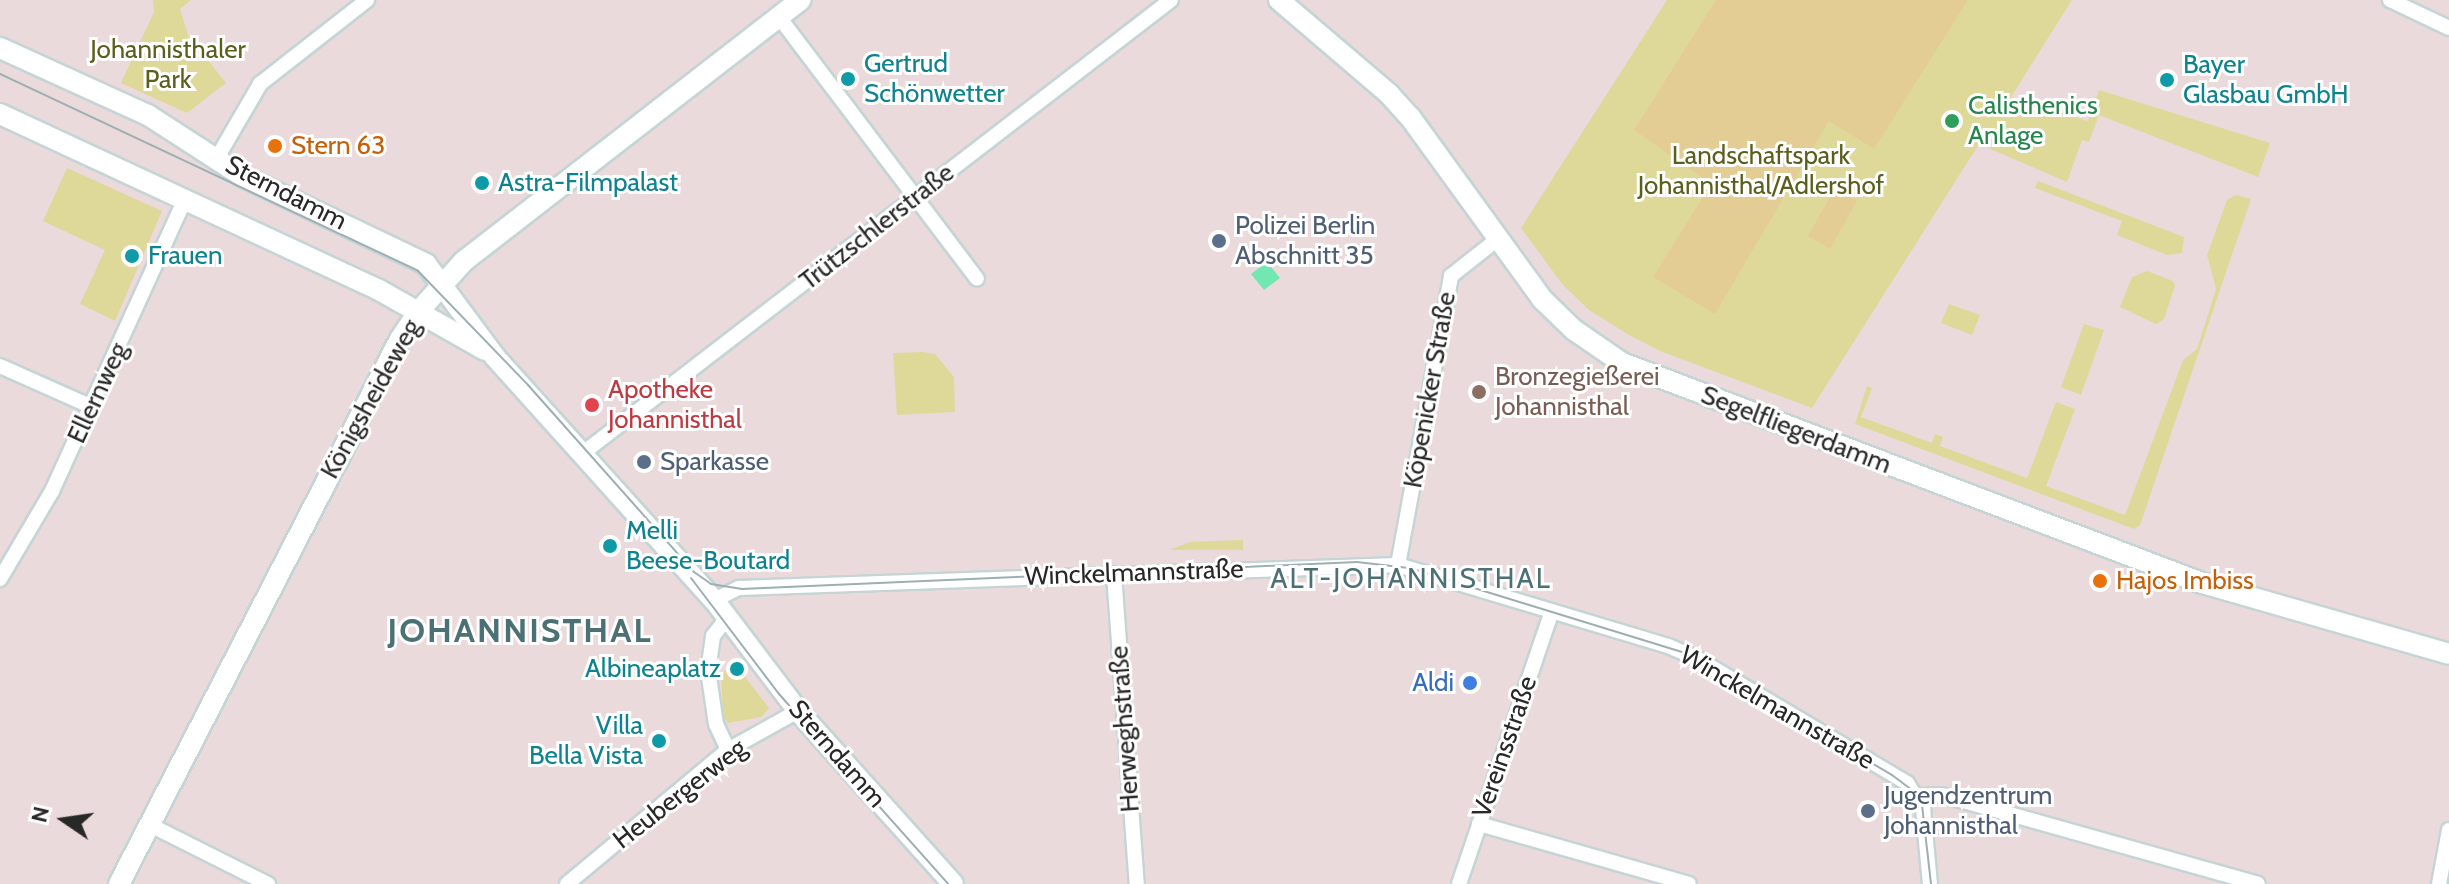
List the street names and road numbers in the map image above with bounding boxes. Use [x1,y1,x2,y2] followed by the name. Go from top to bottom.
[220,149,352,237] street label: Sterndamm
[794,157,960,297] street label: Trützschlerstraße
[1397,290,1463,490] street label: Köpenicker Straße
[314,314,428,484] street label: Königsheideweg
[61,338,135,448] street label: Ellernweg
[1697,379,1895,481] street label: Segelfliegerdamm
[1024,554,1244,592] street label: Winckelmannstraße
[1674,640,1880,776] street label: Winckelmannstraße
[1104,645,1146,813] street label: Herweghstraße
[1466,672,1544,822] street label: Vereinsstraße
[782,694,892,814] street label: Sterndamm
[607,732,753,856] street label: Heubergerweg

